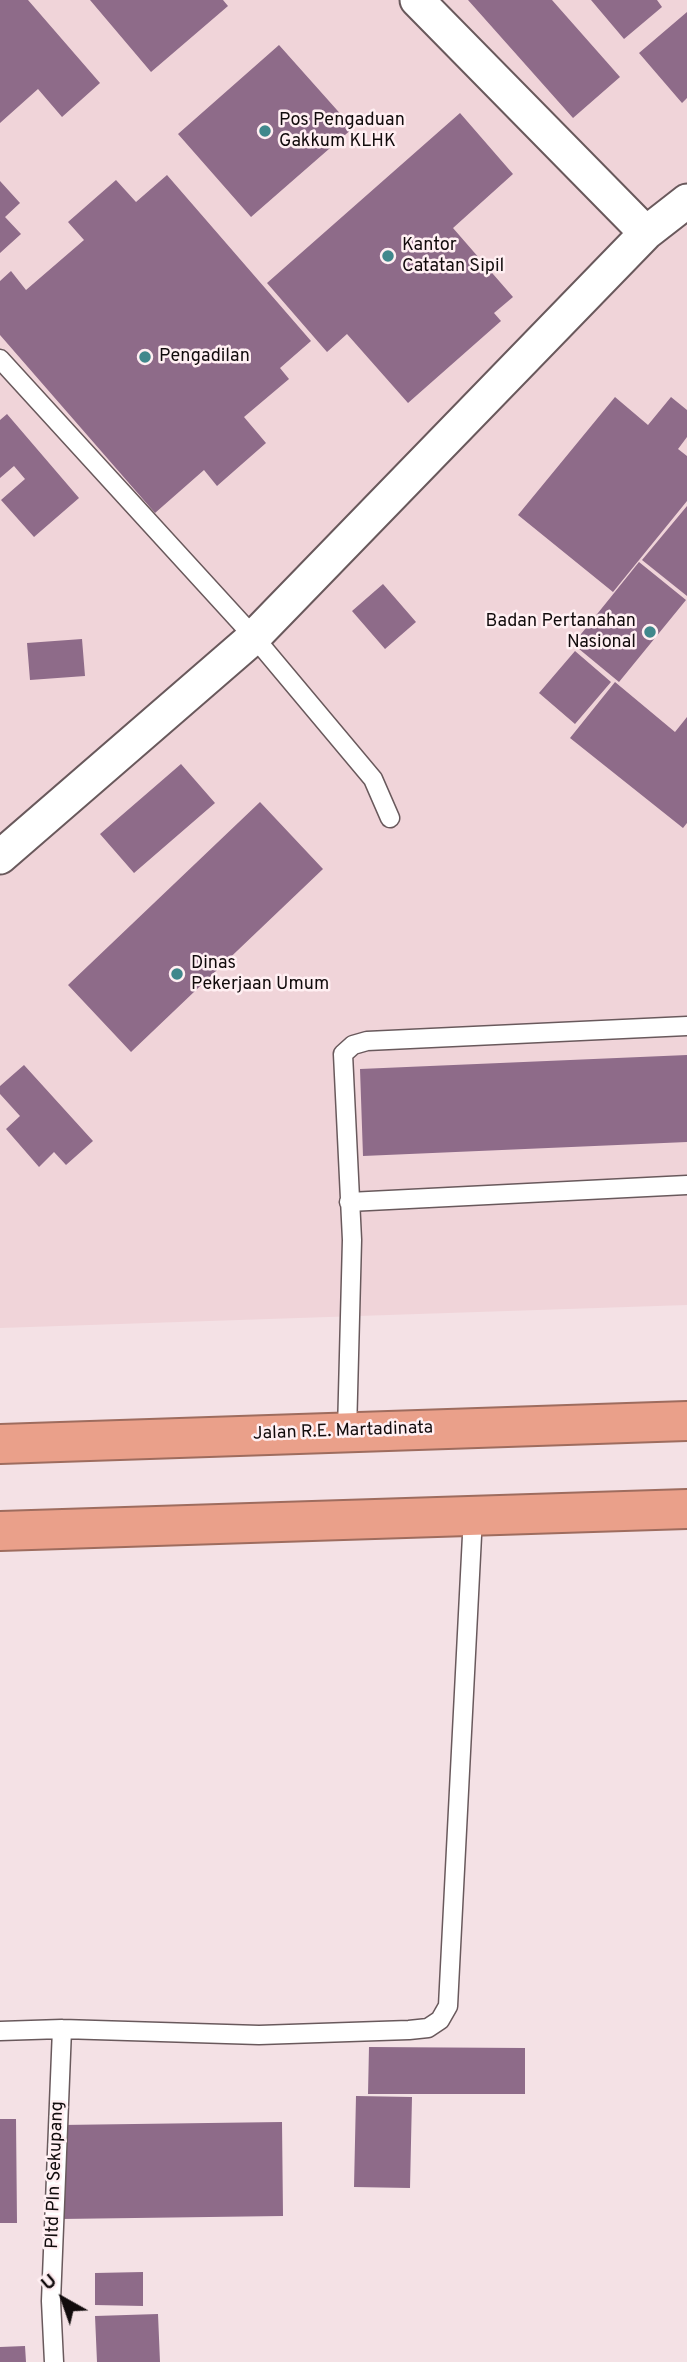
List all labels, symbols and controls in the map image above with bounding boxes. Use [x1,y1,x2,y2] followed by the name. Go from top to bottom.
[279,110,405,152] place label: Pos Pengaduan Gakkum KLHK
[257,123,273,139] marker: Pos Pengaduan Gakkum KLHK
[402,235,504,278] place label: Kantor Catatan Sipil
[380,248,396,264] marker: Kantor Catatan Sipil
[159,346,250,368] place label: Pengadilan
[137,349,153,365] marker: Pengadilan
[486,611,636,654] place label: Badan Pertanahan Nasional
[642,624,658,640] marker: Badan Pertanahan Nasional
[191,953,329,996] place label: Dinas Pekerjaan Umum
[169,966,185,982] marker: Dinas Pekerjaan Umum
[252,1418,434,1446] street label: Jalan R.E. Martadinata
[43,2101,69,2249] street label: Pltd Pln Sekupang
[28,2264,98,2334] north arrow
[37,2269,62,2296] text: U

